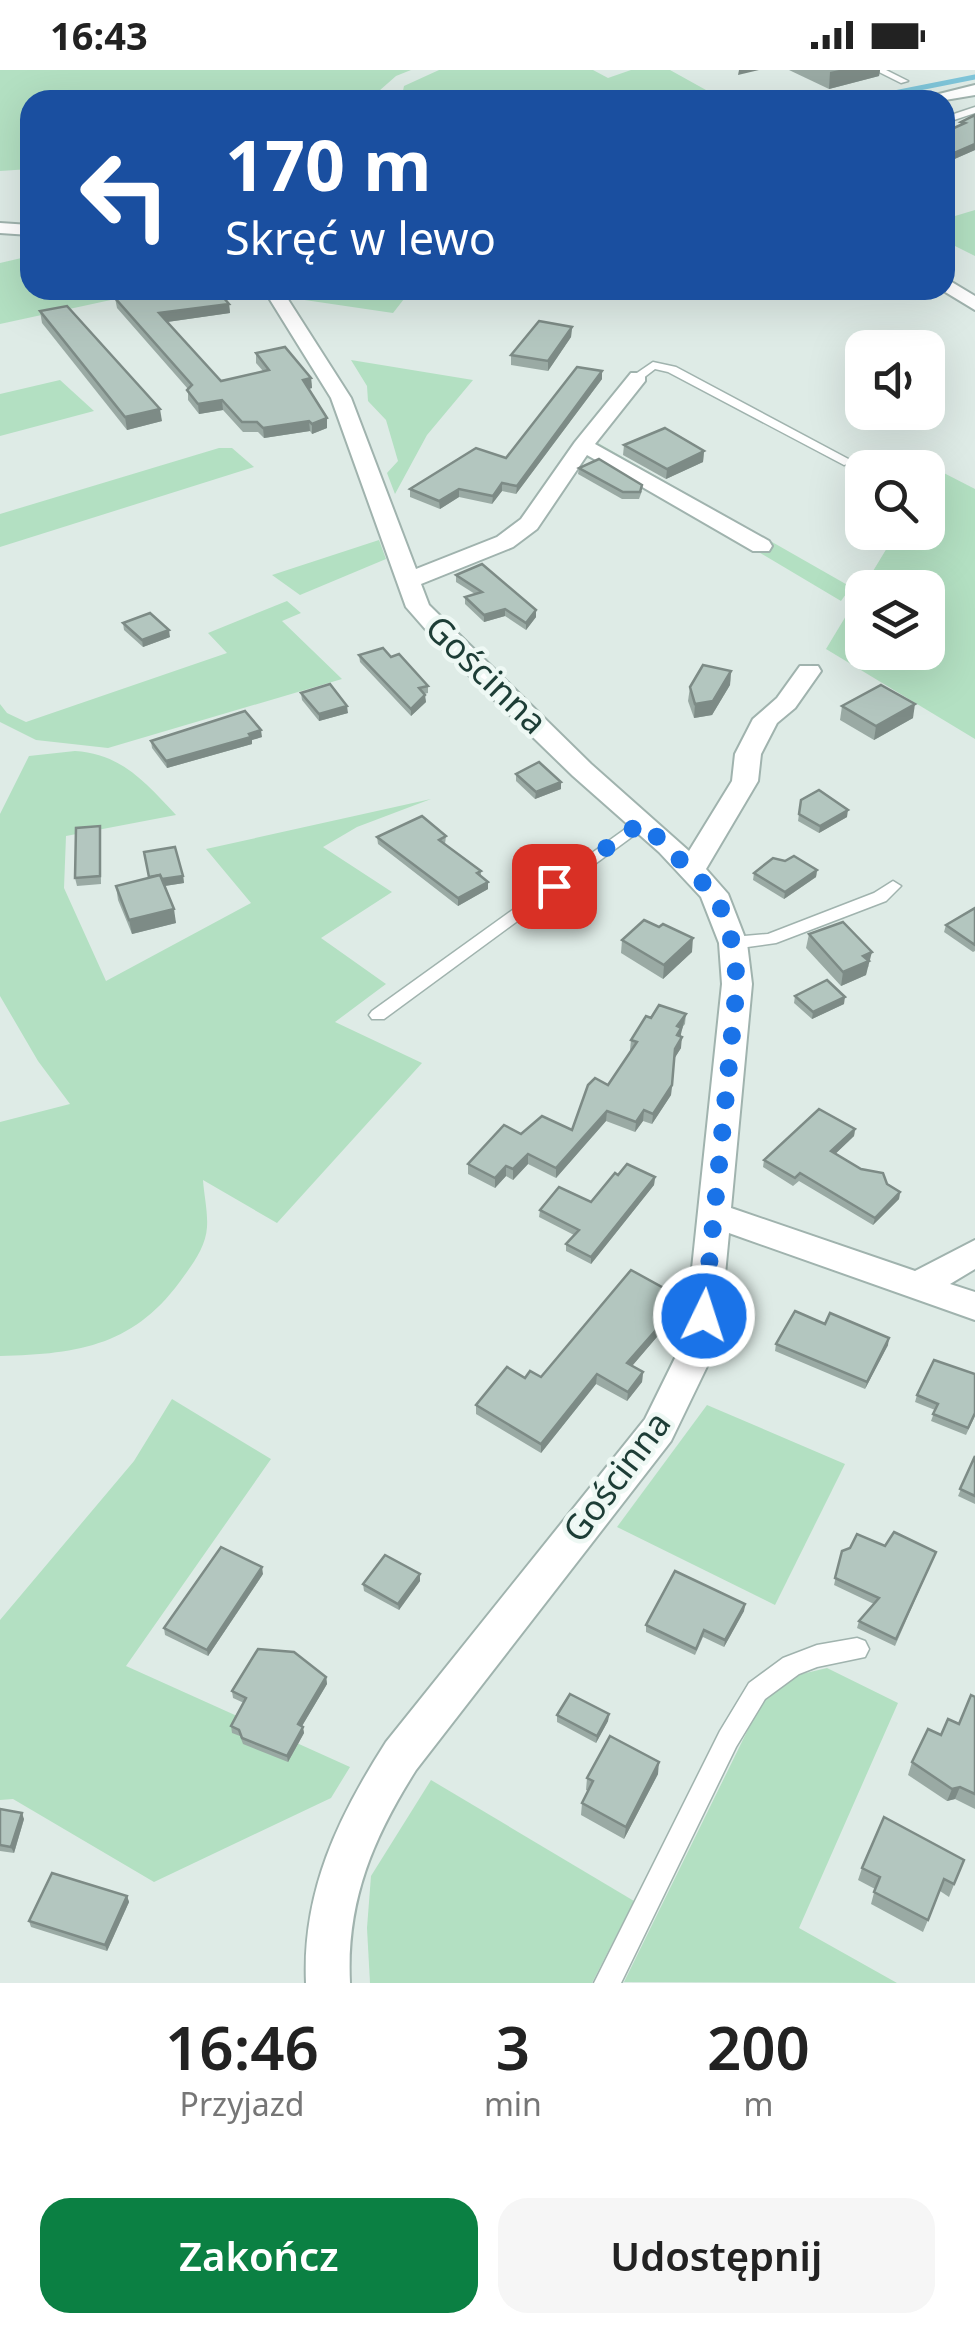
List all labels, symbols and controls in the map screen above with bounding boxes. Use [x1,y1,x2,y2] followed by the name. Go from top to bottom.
[50,9,148,61] text: 16:43
[225,116,432,212] text: 170 m
[60,130,190,260] icon: left
[225,207,496,268] text: Skręć w lewo
[845,330,945,670] map controls
[845,330,945,430] button: sound
[845,450,945,550] button: search
[845,570,945,670] button: layers
[416,604,558,744] street label: Gościnna
[512,844,597,929] pin
[527,859,582,914] icon: arrive
[652,1264,756,1368] position arrow
[551,1401,680,1551] street label: Gościnna
[165,2006,319,2088] text: 16:46
[496,2006,530,2088] text: 3
[707,2006,810,2088] text: 200
[180,2082,304,2125] text: Przyjazd
[484,2082,542,2125] text: min
[743,2082,773,2125] text: m
[40,2198,478,2313] button: Zakończ
[498,2198,935,2313] button: Udostępnij

